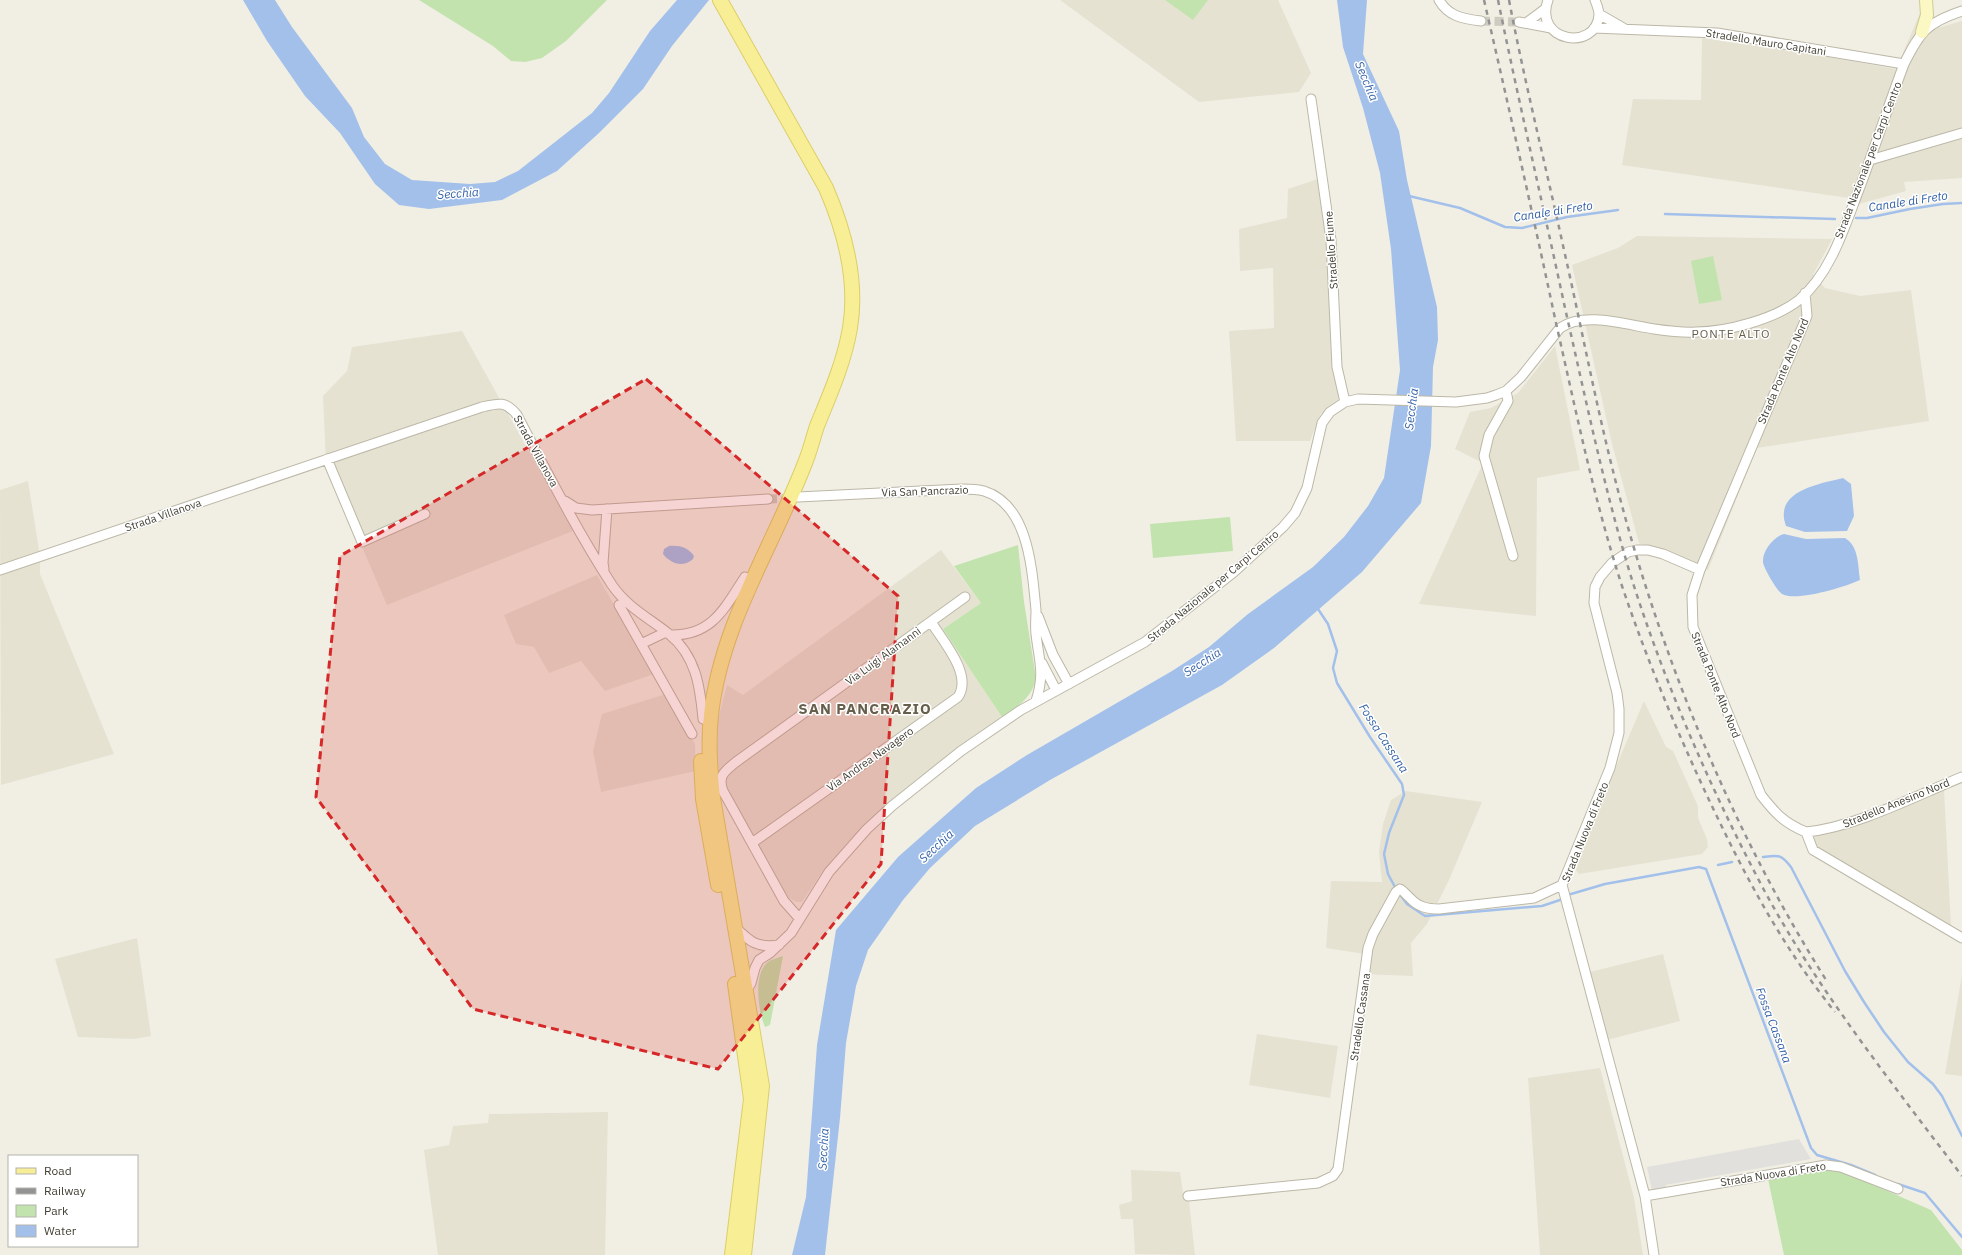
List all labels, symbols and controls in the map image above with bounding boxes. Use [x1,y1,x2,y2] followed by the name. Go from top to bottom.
[1705,26,1827,58] street label: Stradello Mauro Capitani
[1352,59,1382,103] water label: Secchia
[1832,80,1904,240] street label: Strada Nazionale per Carpi Centro
[437,184,479,202] water label: Secchia
[1867,187,1949,215] water label: Canale di Freto
[1512,197,1594,225] water label: Canale di Freto
[1321,211,1341,289] street label: Stradello Fiume
[1754,316,1812,426] street label: Strada Ponte Alto Nord
[1692,326,1770,341] district label: PONTE ALTO
[1401,387,1421,431] water label: Secchia
[511,413,562,489] street label: Strada Villanova
[881,482,969,500] street label: Via San Pancrazio
[123,495,203,535] street label: Strada Villanova
[1145,527,1281,645] street label: Strada Nazionale per Carpi Centro
[842,624,924,688] street label: Via Luigi Alamanni
[1688,630,1744,740] street label: Strada Ponte Alto Nord
[1180,644,1224,680] water label: Secchia
[798,699,932,718] district label: SAN PANCRAZIO
[1356,700,1412,776] water label: Fossa Cassana
[824,724,916,794] street label: Via Andrea Navagero
[1841,775,1951,831] street label: Stradello Anesino Nord
[1559,780,1611,884] street label: Strada Nuova di Freto
[916,826,956,866] water label: Secchia
[1347,972,1373,1062] street label: Stradello Cassana
[1753,985,1795,1065] water label: Fossa Cassana
[814,1128,832,1170] water label: Secchia
[8,1155,138,1247] legend
[1719,1159,1827,1189] street label: Strada Nuova di Freto
[44,1163,72,1178] text: Road
[44,1183,86,1198] text: Railway
[44,1203,69,1218] text: Park
[44,1223,77,1238] text: Water

